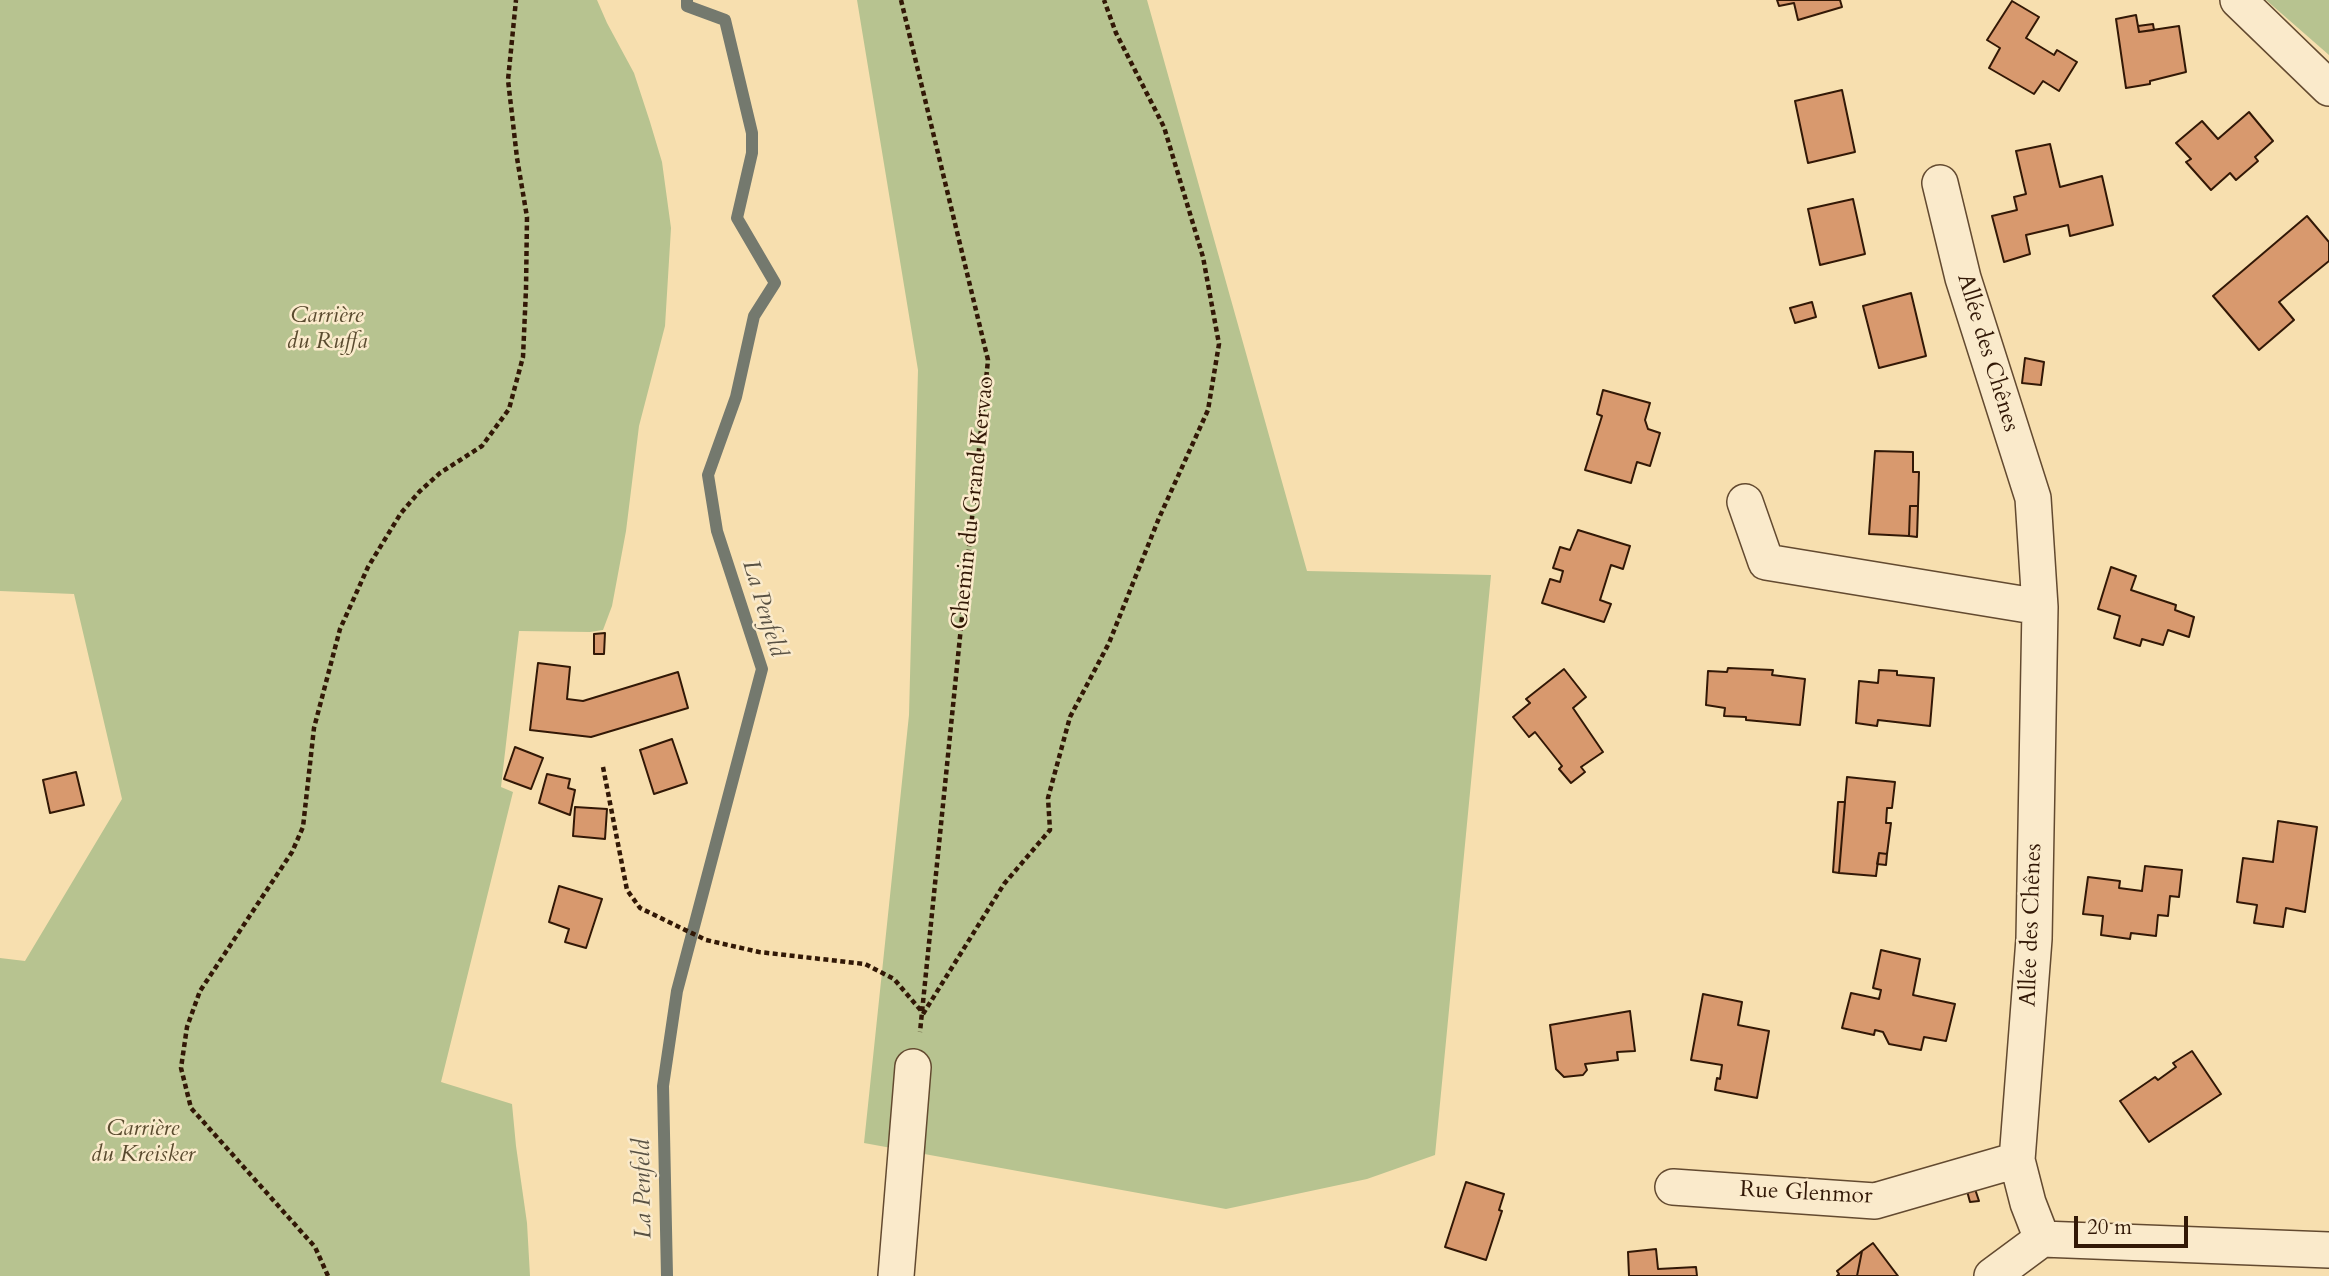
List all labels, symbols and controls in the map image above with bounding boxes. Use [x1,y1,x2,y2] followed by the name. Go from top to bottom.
[1950,271,2024,435] street label: Allée des Chênes
[286,303,368,357] park label: Carrière du Ruffa
[947,375,1001,631] street label: Chemin du Grand Kervao
[735,557,791,661] water label: La Penfeld
[2015,843,2049,1007] street label: Allée des Chênes
[91,1116,195,1170] park label: Carrière du Kreisker
[629,1139,659,1239] water label: La Penfeld
[1739,1177,1873,1211] street label: Rue Glenmor
[2077,1202,2191,1246] scale bar
[2087,1213,2132,1242] text: 20 m

